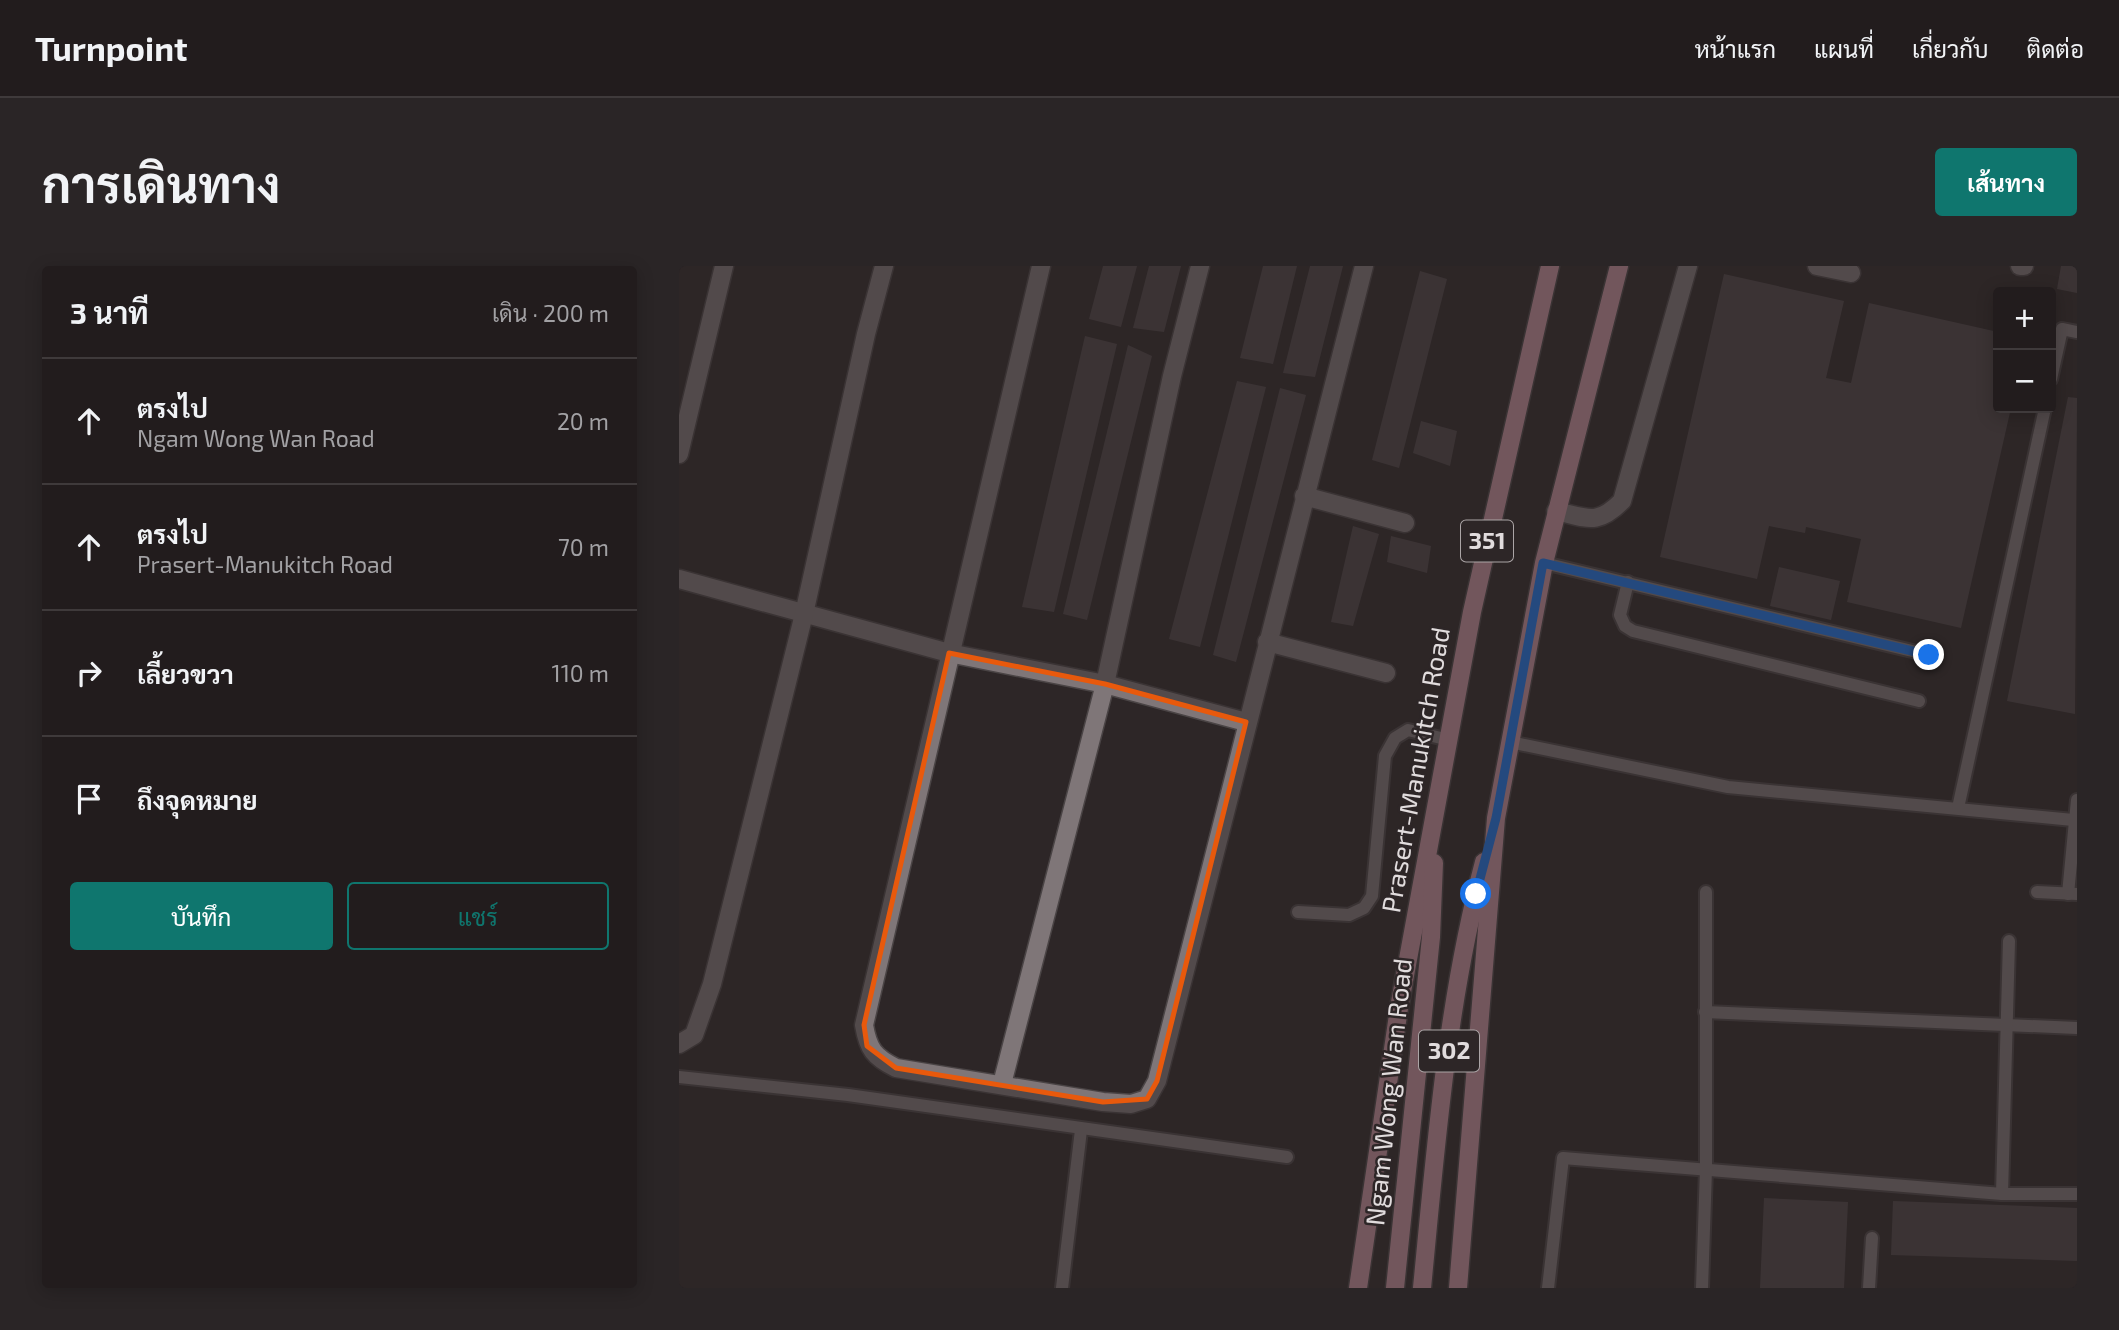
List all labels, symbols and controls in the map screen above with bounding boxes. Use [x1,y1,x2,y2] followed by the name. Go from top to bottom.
[35,28,188,68] text: Turnpoint
[1695,34,1776,63] text: หน้าแรก
[1814,34,1874,63] text: แผนที่
[1912,34,1989,63] text: เกี่ยวกับ
[2027,34,2084,63] text: ติดต่อ
[1935,148,2077,216] button: เส้นทาง
[42,154,280,213] text: การเดินทาง
[1993,287,2056,413] map controls
[1993,287,2056,350] button: +
[70,294,149,330] text: 3 นาที
[492,299,609,327] text: เดิน · 200 m
[1993,350,2056,413] button: −
[137,392,208,423] text: ตรงไป
[70,402,108,440] icon: ahead
[557,407,609,435] text: 20 m
[137,424,375,452] text: Ngam Wong Wan Road
[137,518,208,549] text: ตรงไป
[1461,520,1513,562] road number: 351
[70,528,108,566] icon: ahead
[558,533,609,561] text: 70 m
[137,550,393,578] text: Prasert-Manukitch Road
[1374,625,1455,915] street label: Prasert-Manukitch Road
[1913,639,1944,670] route end
[70,654,108,692] icon: right
[137,658,234,689] text: เลี้ยวขวา
[552,659,609,687] text: 110 m
[70,780,108,818] icon: arrive
[137,784,258,815] text: ถึงจุดหมาย
[1460,878,1491,909] route start
[70,882,333,950] button: บันทึก
[347,882,609,950] button: แชร์
[1358,957,1417,1227] street label: Ngam Wong Wan Road
[1419,1030,1479,1072] road number: 302

